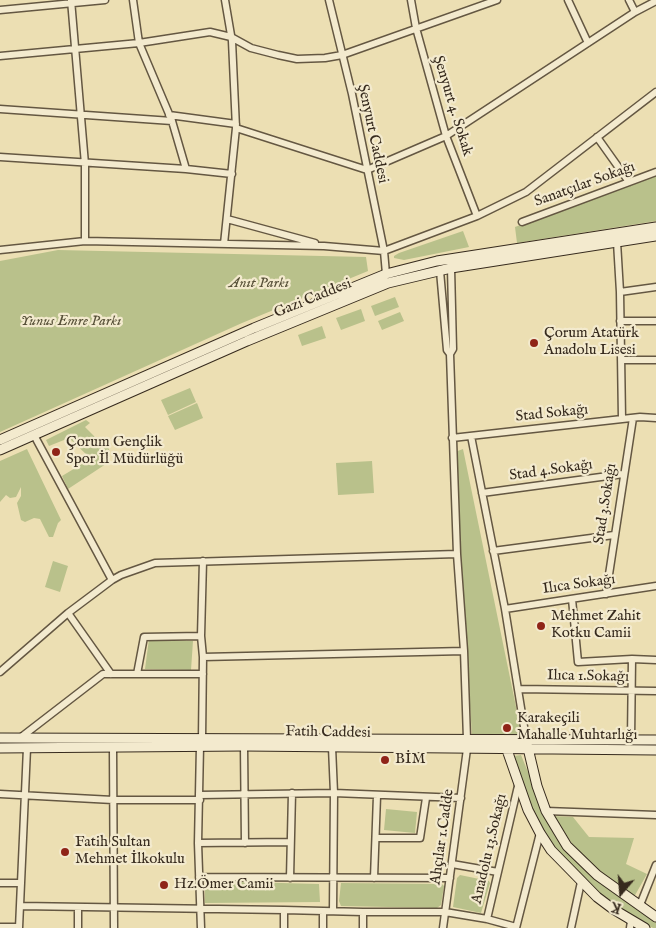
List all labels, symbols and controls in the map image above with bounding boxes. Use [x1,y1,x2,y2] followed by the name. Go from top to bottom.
[428,54,476,158] street label: Şenyurt 4. Sokak
[353,83,391,185] street label: Şenyurt Caddesi
[532,158,638,212] street label: Sanatçılar Sokağı
[229,275,289,293] park label: Anıt Parkı
[272,275,354,323] street label: Gazi Caddesi
[21,313,121,331] park label: Yunus Emre Parkı
[544,325,639,360] place label: Çorum Atatürk Anadolu Lisesi
[528,337,540,349] marker: Çorum Atatürk Anadolu Lisesi
[515,401,589,427] street label: Stad Sokağı
[66,434,183,469] place label: Çorum Gençlik Spor İl Müdürlüğü
[50,446,62,458] marker: Çorum Gençlik Spor İl Müdürlüğü
[508,456,594,486] street label: Stad 4.Sokağı
[591,462,621,546] street label: Stad 3.Sokağı
[542,571,616,599] street label: Ilıca Sokağı
[551,608,641,643] place label: Mehmet Zahit Kotku Camii
[535,620,547,632] marker: Mehmet Zahit Kotku Camii
[547,667,629,687] street label: Ilıca 1.Sokağı
[517,710,637,745] place label: Karakeçili Mahalle Muhtarlığı
[501,722,513,734] marker: Karakeçili Mahalle Muhtarlığı
[285,723,371,743] street label: Fatih Caddesi
[395,751,425,769] place label: BİM
[379,754,391,766] marker: BİM
[427,788,459,886] street label: Ahçılar 1.Cadde
[469,792,511,906] street label: Anadolu 13.Sokağı
[75,834,185,869] place label: Fatih Sultan Mehmet İlkokulu
[59,846,71,858] marker: Fatih Sultan Mehmet İlkokulu
[596,868,646,918] north arrow
[174,876,273,894] place label: Hz.Ömer Camii
[158,879,170,891] marker: Hz.Ömer Camii
[609,897,624,917] text: K

